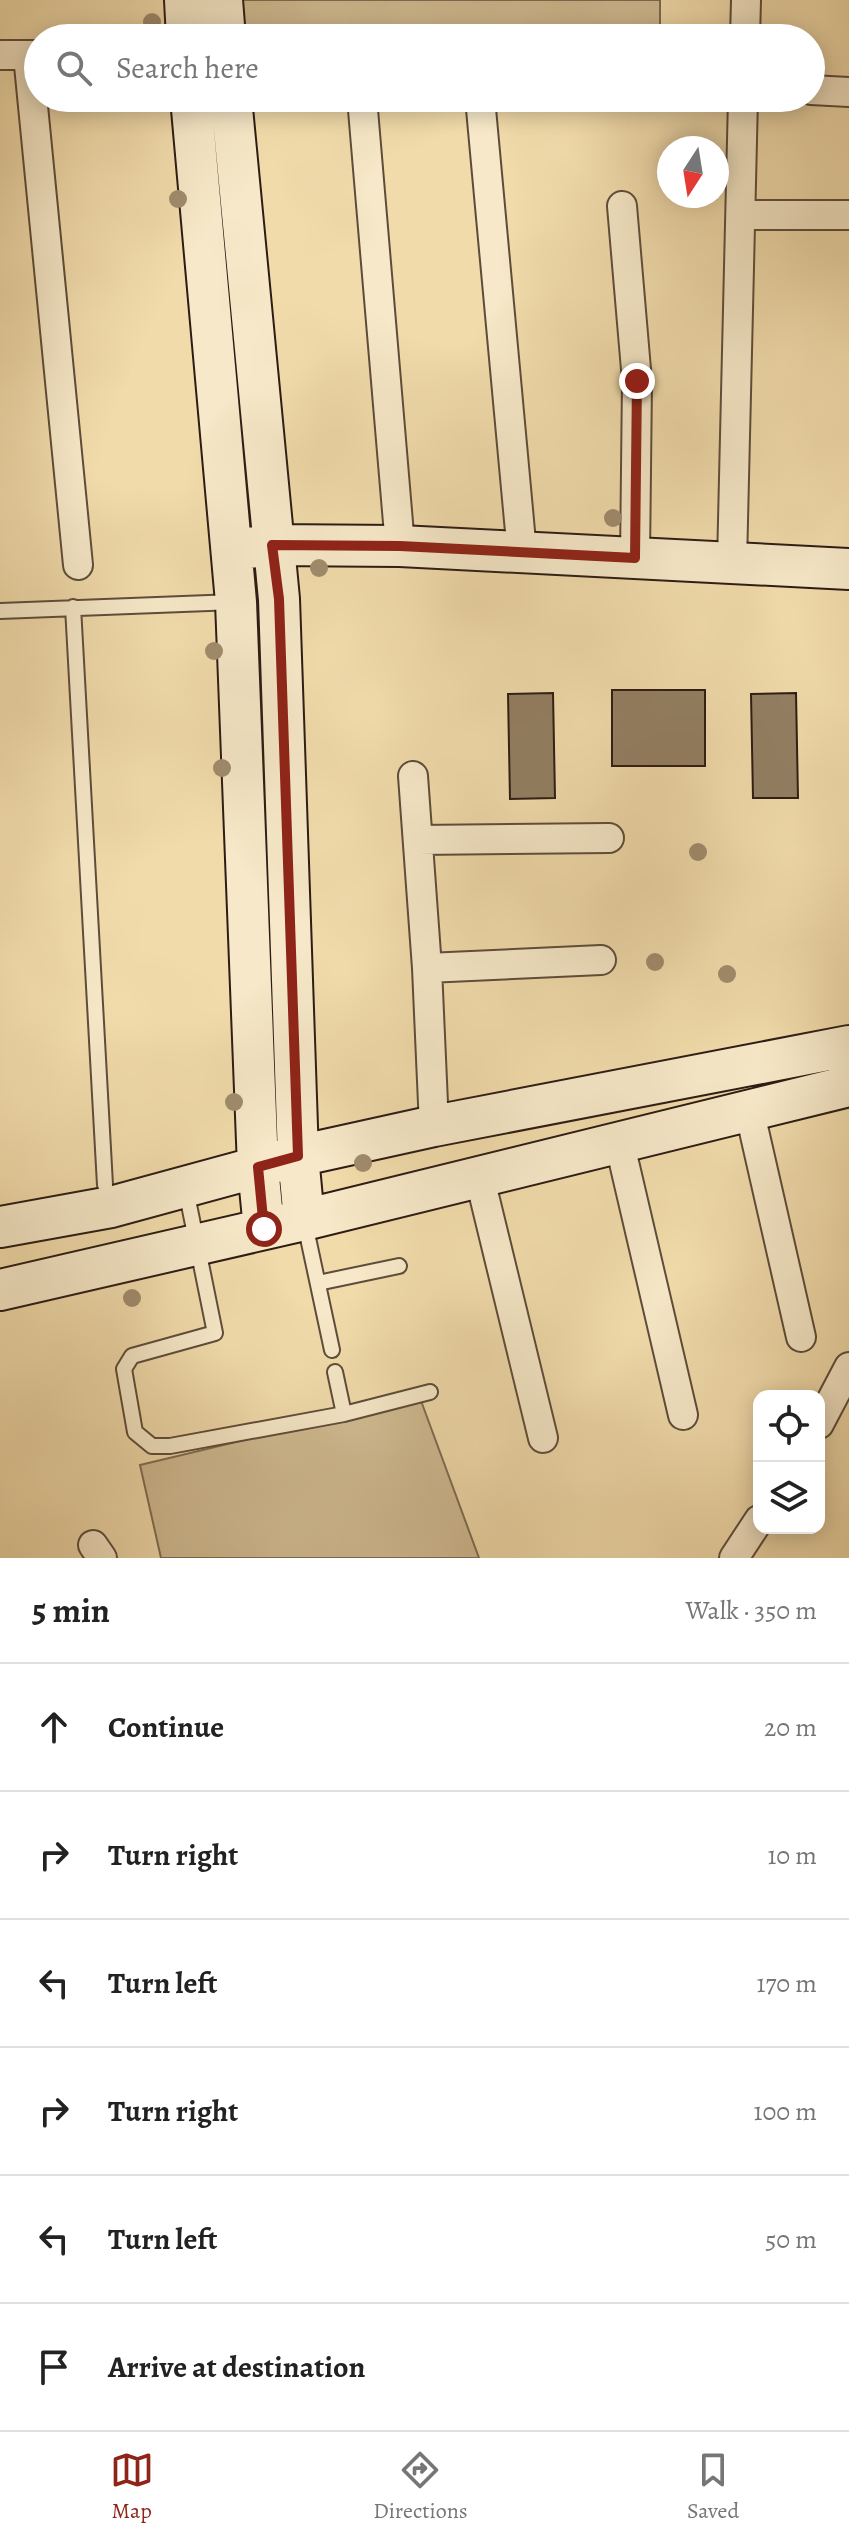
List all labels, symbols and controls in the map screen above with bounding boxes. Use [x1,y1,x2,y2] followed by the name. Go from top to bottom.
[24,24,825,112] search box
[52,46,96,90] icon: search
[116,48,259,88] text: Search here
[657,136,729,208] north arrow
[619,363,655,399] route end
[246,1211,282,1247] route start
[753,1390,825,1534] map controls
[753,1390,825,1462] button: locate
[753,1462,825,1534] button: layers
[32,1587,110,1634] text: 5 min
[685,1593,817,1628] text: Walk · 350 m
[32,1705,76,1749] icon: ahead
[108,1707,224,1747] text: Continue
[764,1710,817,1745] text: 20 m
[32,1833,76,1877] icon: right
[108,1835,238,1875] text: Turn right
[767,1838,817,1873] text: 10 m
[32,1961,76,2005] icon: left
[108,1963,217,2003] text: Turn left
[757,1966,817,2001] text: 170 m
[32,2089,76,2133] icon: right
[108,2091,238,2131] text: Turn right
[754,2094,817,2129] text: 100 m
[32,2217,76,2261] icon: left
[108,2219,217,2259] text: Turn left
[765,2222,817,2257] text: 50 m
[32,2345,76,2389] icon: arrive
[108,2347,365,2387] text: Arrive at destination
[110,2448,154,2526] tab: Map
[373,2448,468,2526] tab: Directions
[687,2448,739,2526] tab: Saved

